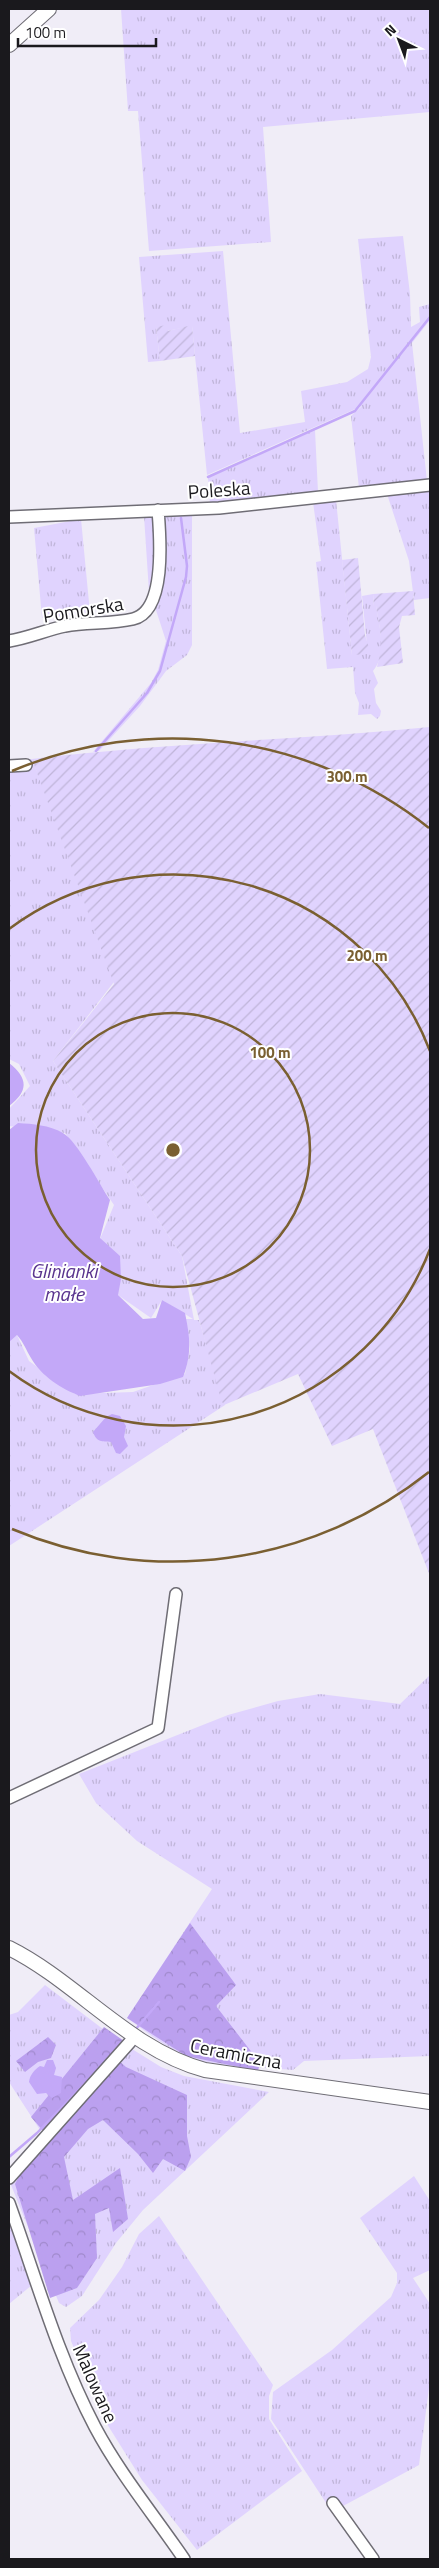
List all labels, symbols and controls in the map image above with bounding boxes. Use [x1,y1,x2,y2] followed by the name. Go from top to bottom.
[18,15,155,47] scale bar
[374,15,424,65] north arrow
[379,19,401,41] text: N
[25,21,66,44] text: 100 m
[187,472,252,506] street label: Poleska
[41,588,126,630] street label: Pomorska
[326,765,368,788] text: 300 m
[346,944,388,967] text: 200 m
[249,1041,291,1064] text: 100 m
[164,1141,182,1159] centre of rings
[31,1255,100,1309] water label: Glinianki małe
[188,2030,285,2076] street label: Ceramiczna
[66,2339,126,2427] street label: Malowane

